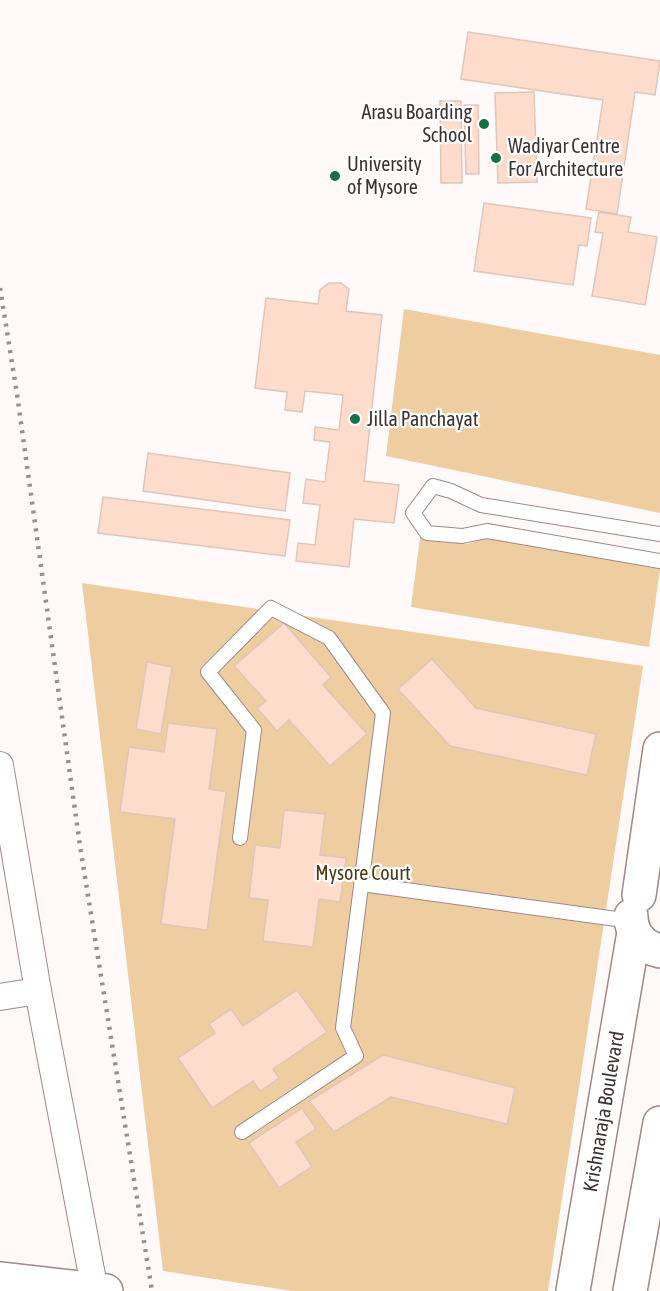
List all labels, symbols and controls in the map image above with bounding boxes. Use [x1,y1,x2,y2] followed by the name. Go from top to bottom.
[361,100,473,146] place label: Arasu Boarding School
[477,117,491,131] marker: Arasu Boarding School
[508,134,623,180] place label: Wadiyar Centre For Architecture
[489,151,503,165] marker: Wadiyar Centre For Architecture
[347,152,422,198] place label: University of Mysore
[328,169,342,183] marker: University of Mysore
[367,407,479,430] place label: Jilla Panchayat
[348,412,362,426] marker: Jilla Panchayat
[315,861,411,884] park label: Mysore Court
[578,1029,628,1194] street label: Krishnaraja Boulevard

